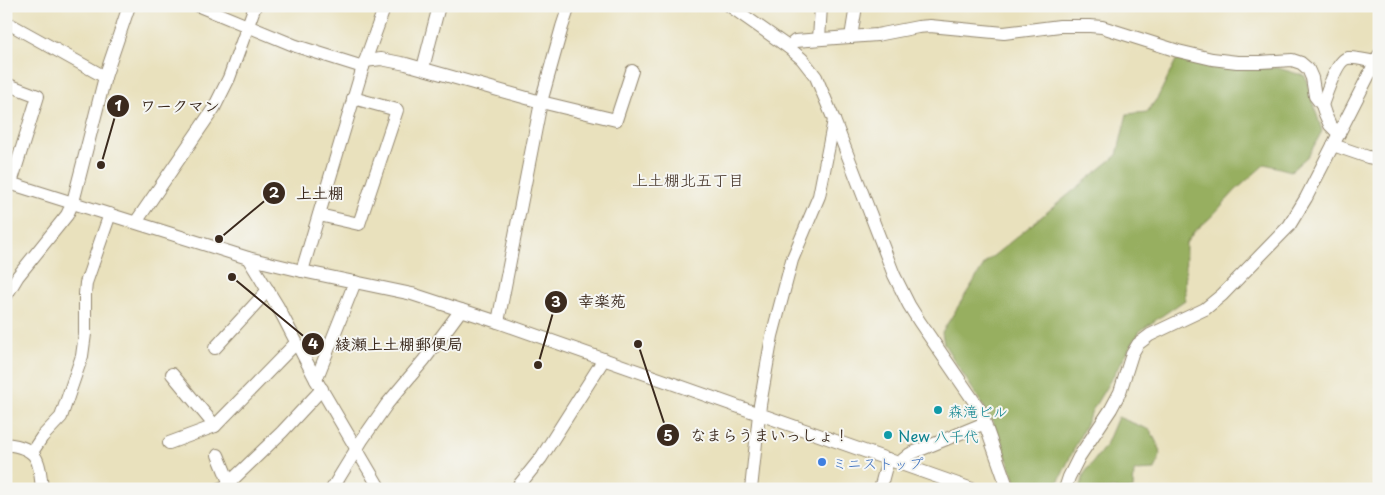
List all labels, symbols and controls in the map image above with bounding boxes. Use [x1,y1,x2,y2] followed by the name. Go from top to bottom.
[105,90,230,121] callout: ワークマン
[114,93,122,116] text: 1
[140,93,220,117] text: ワークマン
[632,167,744,191] district label: 上土棚北五丁目
[261,178,354,209] callout: 上土棚
[269,180,280,203] text: 2
[296,180,344,204] text: 上土棚
[543,286,636,317] callout: 幸楽苑
[578,288,626,312] text: 幸楽苑
[551,289,561,312] text: 3
[300,329,473,360] callout: 綾瀬上土棚郵便局
[308,331,318,354] text: 4
[335,331,463,355] text: 綾瀬上土棚郵便局
[948,399,1008,422] place label: 森滝ビル
[932,404,944,416] marker: 森滝ビル
[655,420,860,451] callout: なまらうまいっしょ！
[690,422,850,446] text: なまらうまいっしょ！
[663,423,673,446] text: 5
[898,424,979,447] place label: New 八千代
[882,429,894,441] marker: New 八千代
[832,451,924,474] place label: ミニストップ
[816,456,828,468] marker: ミニストップ

